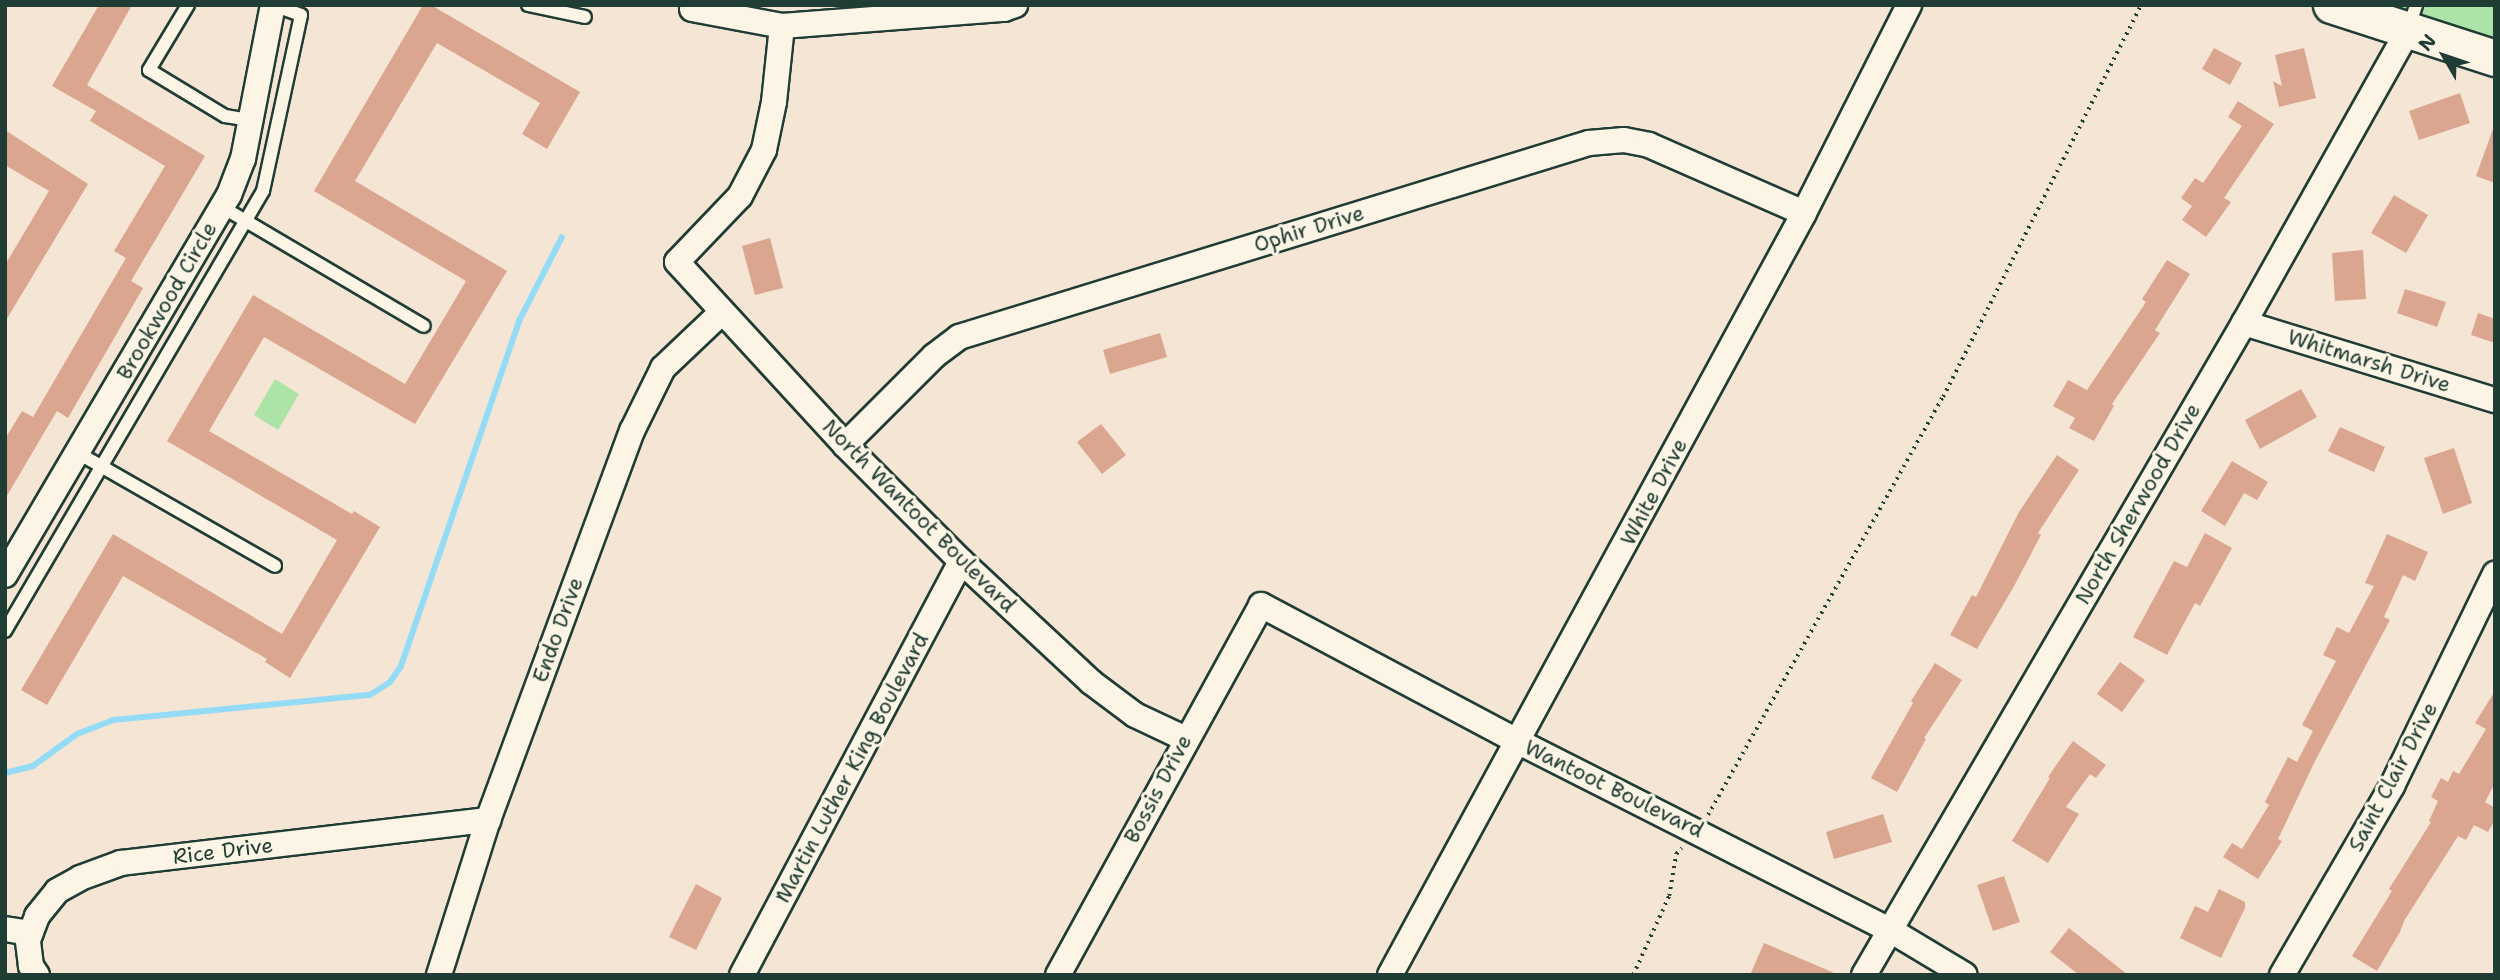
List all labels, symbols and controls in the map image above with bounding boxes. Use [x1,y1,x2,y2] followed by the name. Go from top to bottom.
[2409,21,2479,91] north arrow
[2413,29,2442,56] text: N
[1251,200,1367,258] street label: Ophir Drive
[112,218,222,384] street label: Brookwood Circle
[2285,324,2453,398] street label: Whitmarsh Drive
[2070,399,2206,609] street label: North Sherwood Drive
[817,414,1021,618] street label: North Wantoot Boulevard
[1615,434,1693,550] street label: White Drive
[527,574,589,686] street label: Endo Drive
[770,629,934,907] street label: Martin Luther King Boulevard
[2343,698,2443,856] street label: Saint Clair Drive
[1119,730,1197,848] street label: Bossis Drive
[1520,735,1708,843] street label: Wantoot Boulevard
[171,832,275,870] street label: Rice Drive

